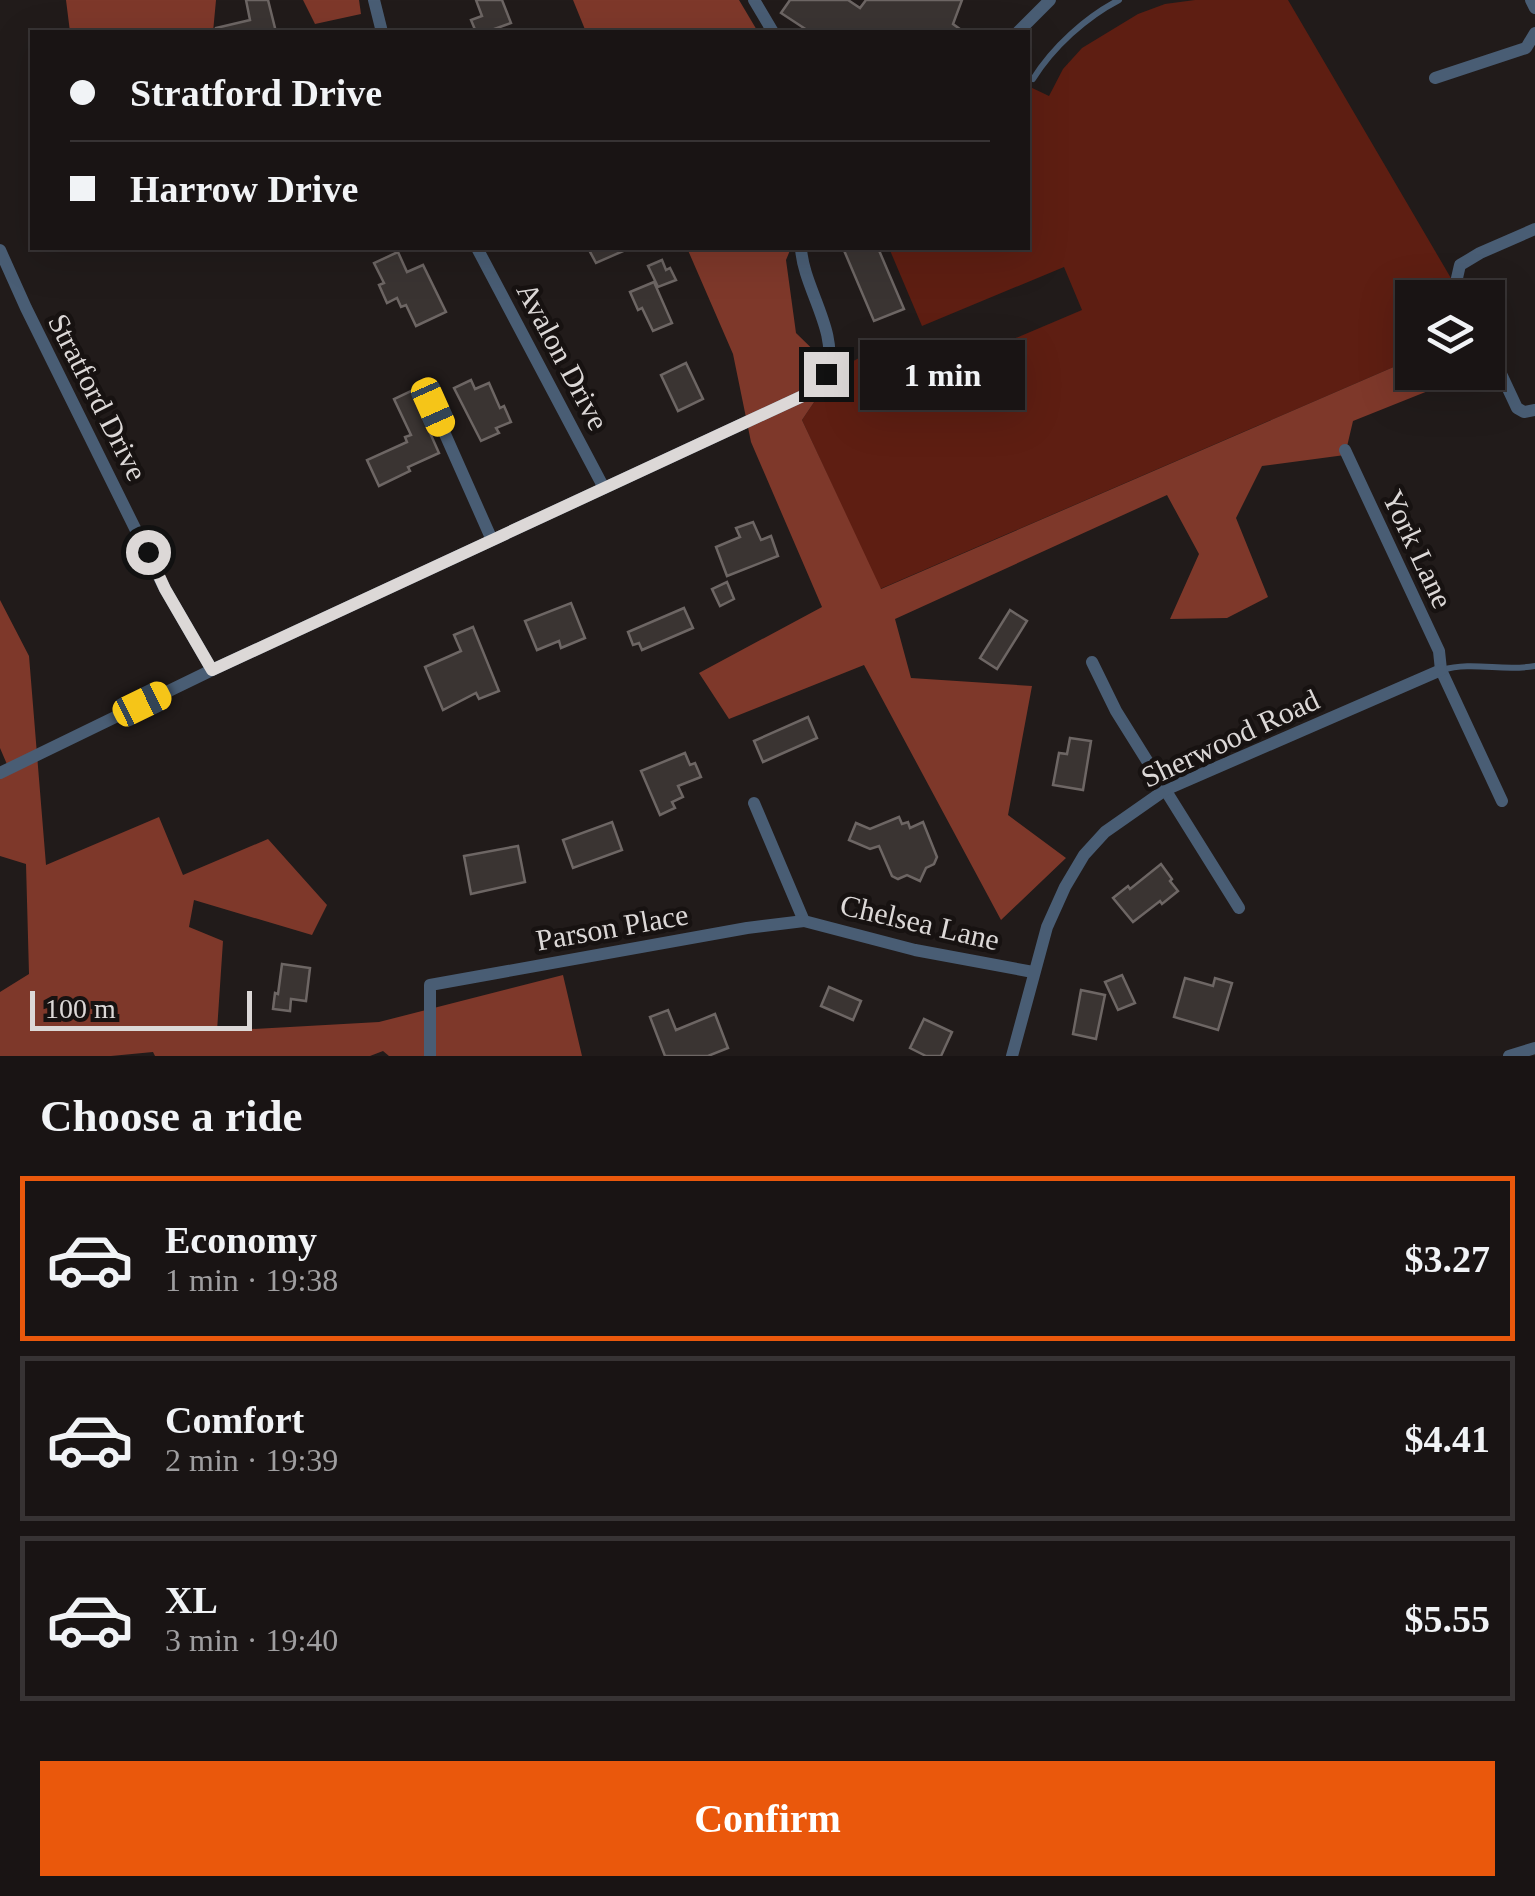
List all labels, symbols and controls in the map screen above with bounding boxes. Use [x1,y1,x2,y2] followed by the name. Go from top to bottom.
[130,72,382,114] text: Stratford Drive
[130,168,358,210] text: Harrow Drive
[510,277,616,435] street label: Avalon Drive
[1395,280,1505,390] map controls
[1395,280,1505,390] button: layers
[42,308,154,486] street label: Stratford Drive
[861,339,1026,409] callout: 1 min
[804,352,849,397] route end
[904,357,981,393] text: 1 min
[407,373,459,441] car
[1376,485,1460,613] street label: York Lane
[126,530,171,575] route start
[108,677,176,731] car
[1136,682,1324,794] street label: Sherwood Road
[837,888,1003,956] street label: Chelsea Lane
[533,897,691,957] street label: Parson Place
[30,986,252,1030] scale bar
[45,993,116,1024] text: 100 m
[40,1091,303,1141] text: Choose a ride
[45,1214,135,1304] icon: car
[165,1219,317,1261] text: Economy
[1405,1238,1490,1280] text: $3.27
[165,1262,338,1298] text: 1 min · 19:38
[45,1394,135,1484] icon: car
[165,1399,304,1441] text: Comfort
[1405,1418,1490,1460] text: $4.41
[165,1442,338,1478] text: 2 min · 19:39
[45,1574,135,1664] icon: car
[165,1579,218,1621] text: XL
[1405,1598,1490,1640] text: $5.55
[165,1622,338,1658] text: 3 min · 19:40
[40,1761,1495,1876] button: Confirm

